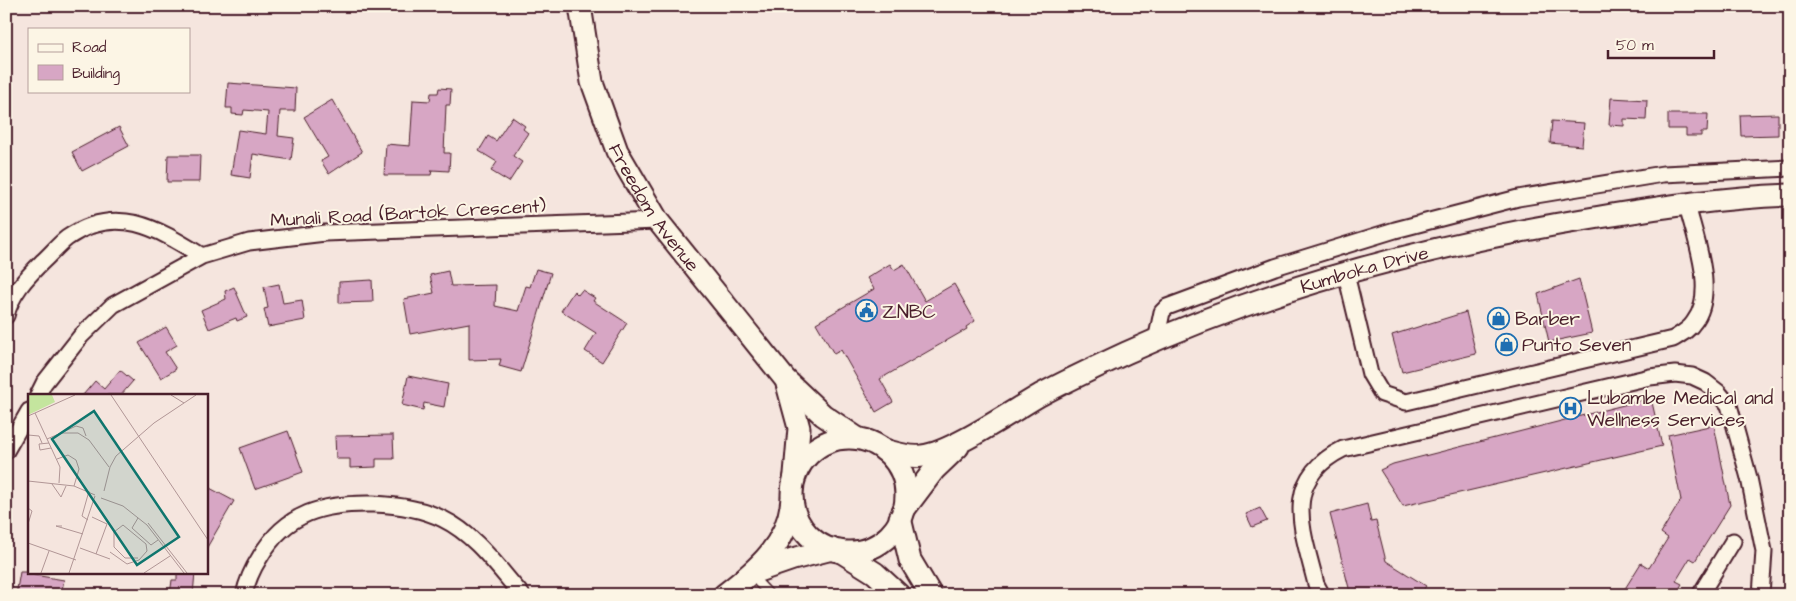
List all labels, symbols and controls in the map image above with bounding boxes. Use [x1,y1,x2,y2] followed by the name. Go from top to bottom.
[28,28,190,92] legend
[1608,28,1715,60] scale bar
[1616,35,1654,56] text: 50 m
[72,37,107,58] text: Road
[72,63,120,85] text: Building
[601,141,706,278] street label: Freedom Avenue
[269,193,547,234] street label: Munali Road (Bartok Crescent)
[1297,240,1432,301] street label: Kumboka Drive
[854,299,878,323] public building icon: ZNBC
[882,299,936,326] place label: ZNBC
[1487,306,1511,330] shop icon: Barber
[1515,306,1581,333] place label: Barber
[1494,332,1518,356] shop icon: Punto Seven
[1522,332,1631,359] place label: Punto Seven
[1587,385,1774,434] place label: Lubambe Medical and Wellness Services
[28,394,208,574] inset map
[1559,396,1583,420] hospital icon: Lubambe Medical and Wellness Services

